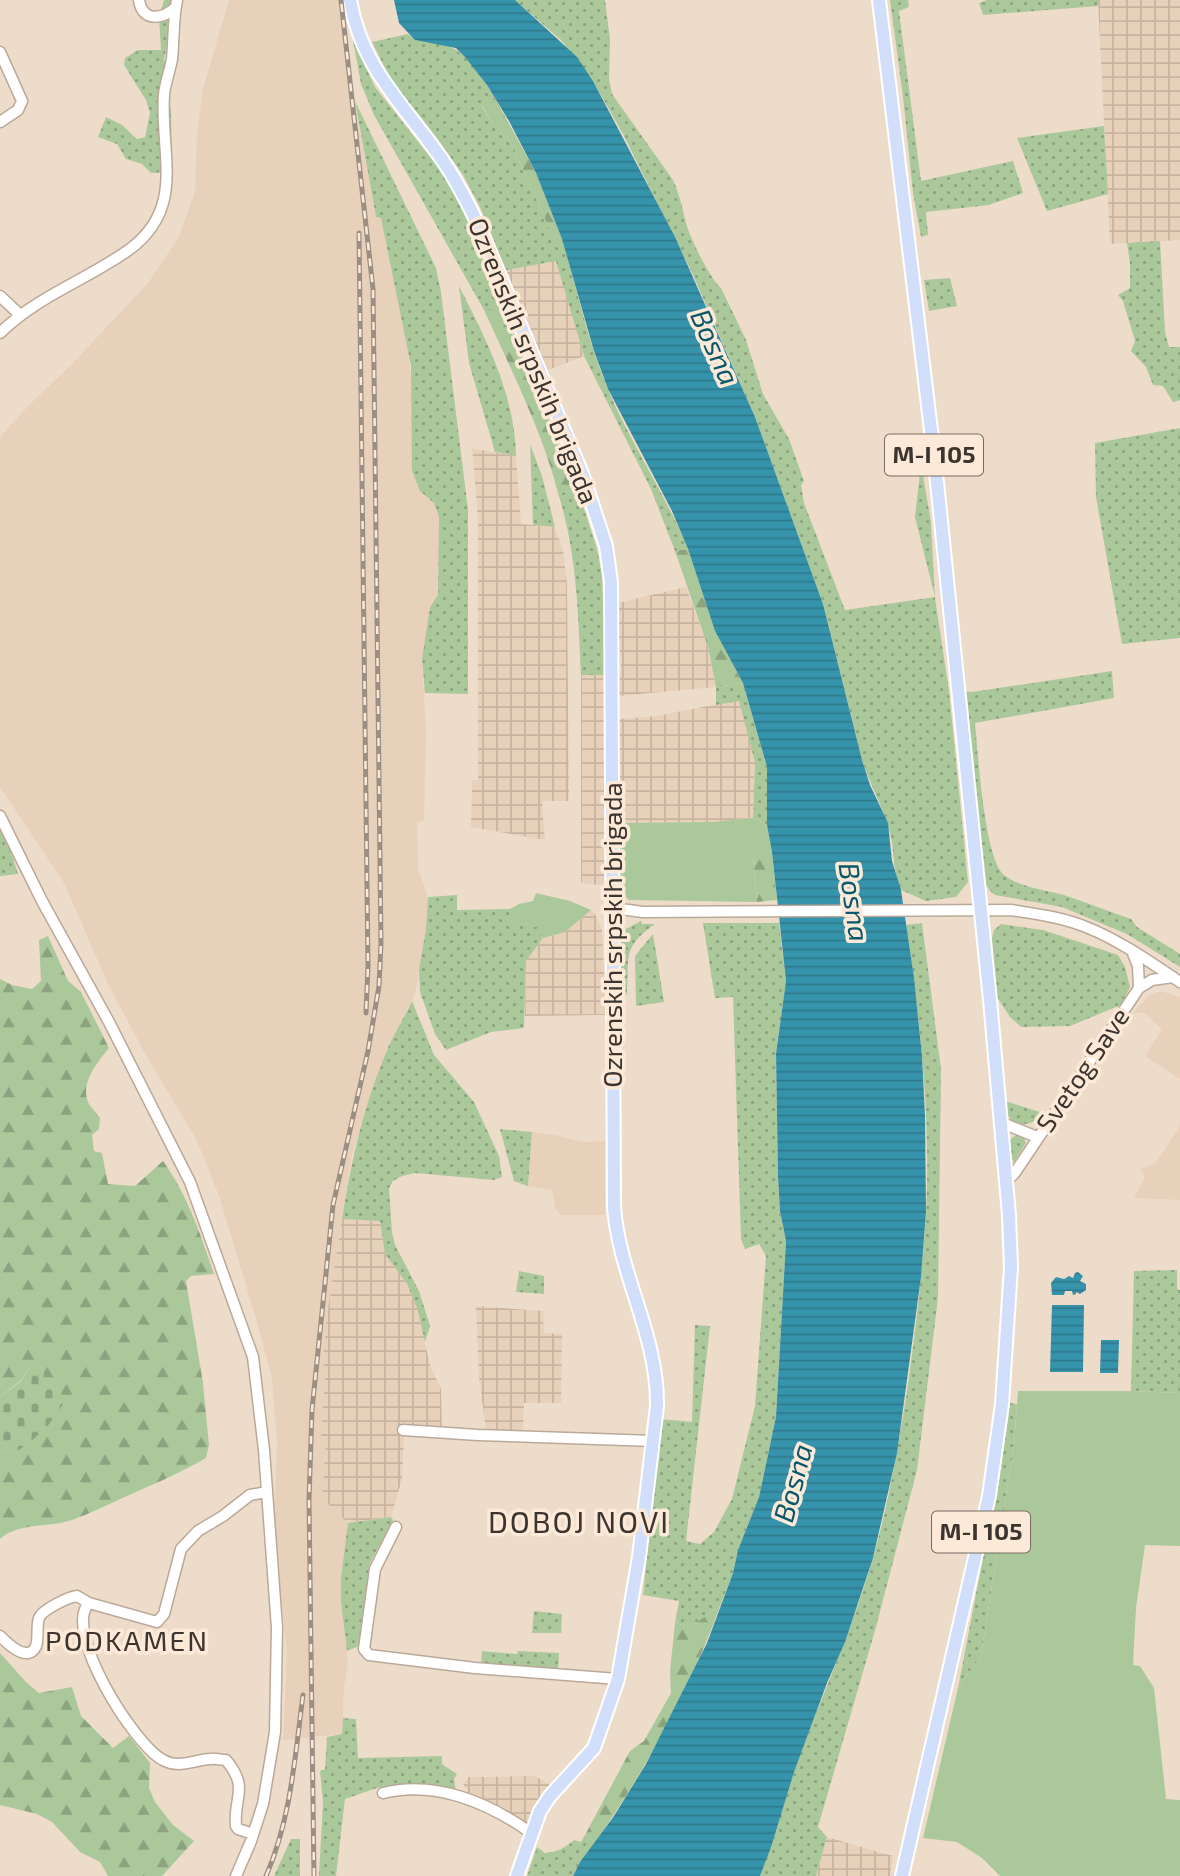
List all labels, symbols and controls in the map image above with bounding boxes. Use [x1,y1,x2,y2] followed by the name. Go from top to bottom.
[463,213,606,508] street label: Ozrenskih srpskih brigada
[684,303,748,390] water label: Bosna
[885,434,983,476] road number: M-I 105
[596,782,627,1088] street label: Ozrenskih srpskih brigada
[833,860,877,944] water label: Bosna
[1029,1001,1135,1137] street label: Svetog Save
[765,1440,819,1526] water label: Bosna
[488,1503,670,1539] district label: DOBOJ NOVI
[932,1512,1030,1552] road number: M-I 105
[45,1623,209,1657] district label: PODKAMEN

